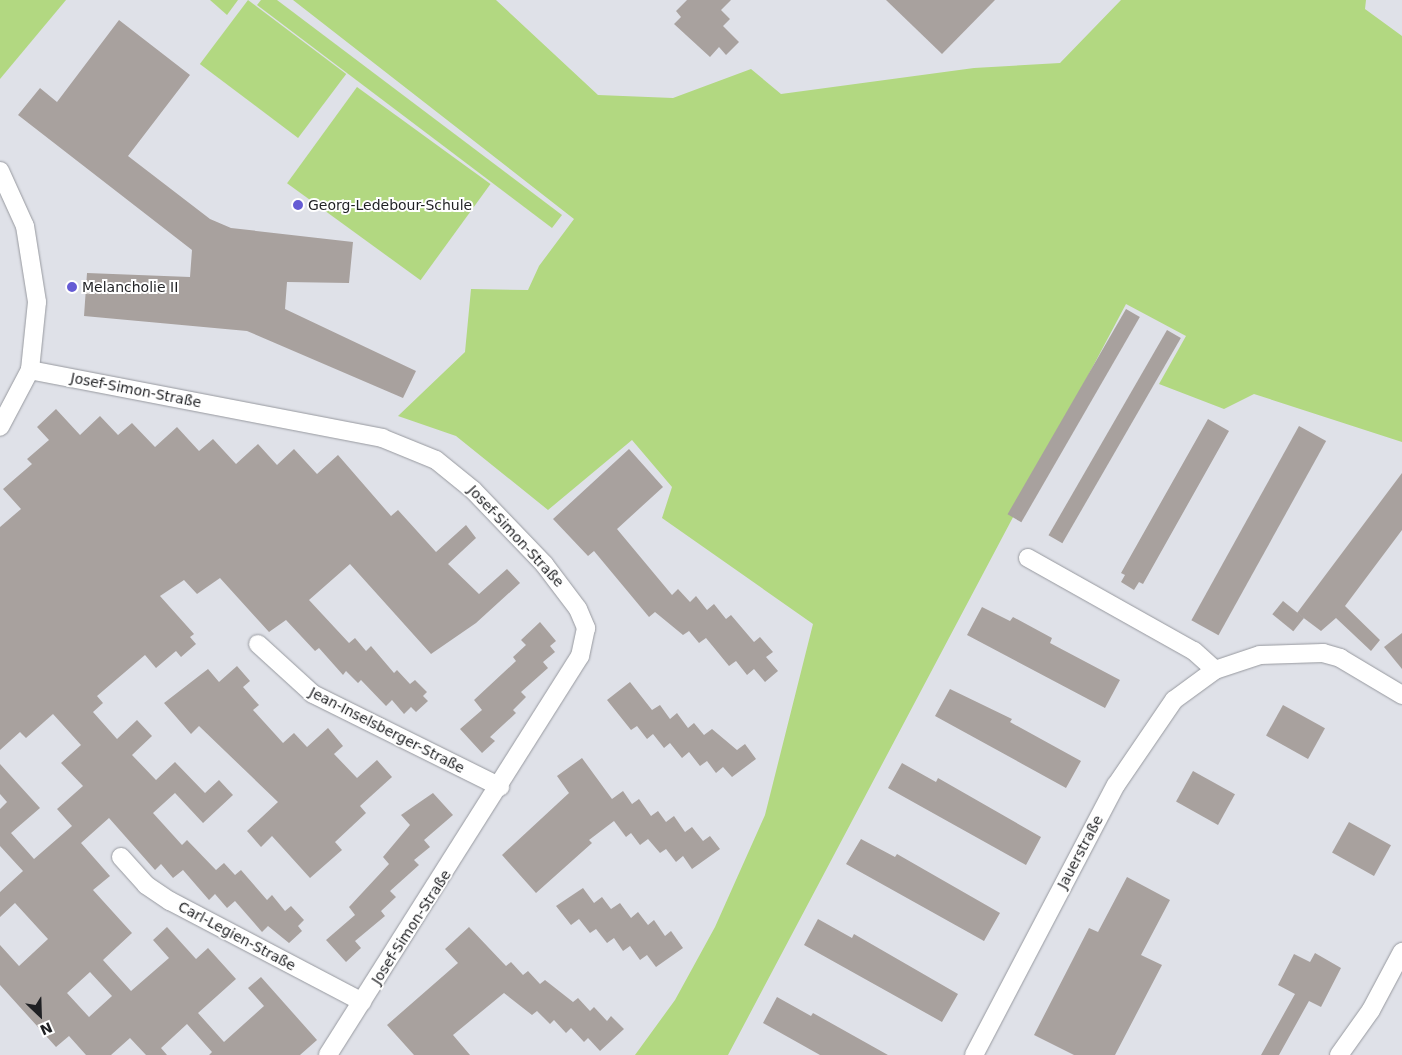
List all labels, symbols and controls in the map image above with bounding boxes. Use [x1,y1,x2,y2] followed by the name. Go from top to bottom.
[308,197,472,213] place label: Georg-Ledebour-Schule
[292,199,304,211] marker: Georg-Ledebour-Schule
[82,279,178,295] place label: Melancholie II
[66,281,78,293] marker: Melancholie II
[69,369,203,411] street label: Josef-Simon-Straße
[465,482,567,590] street label: Josef-Simon-Straße
[307,683,467,777] street label: Jean-Inselsberger-Straße
[1054,813,1106,891] street label: Jauerstraße
[368,867,454,987] street label: Josef-Simon-Straße
[175,898,299,974] street label: Carl-Legien-Straße
[15,990,65,1040] north arrow
[37,1019,55,1038] text: N

